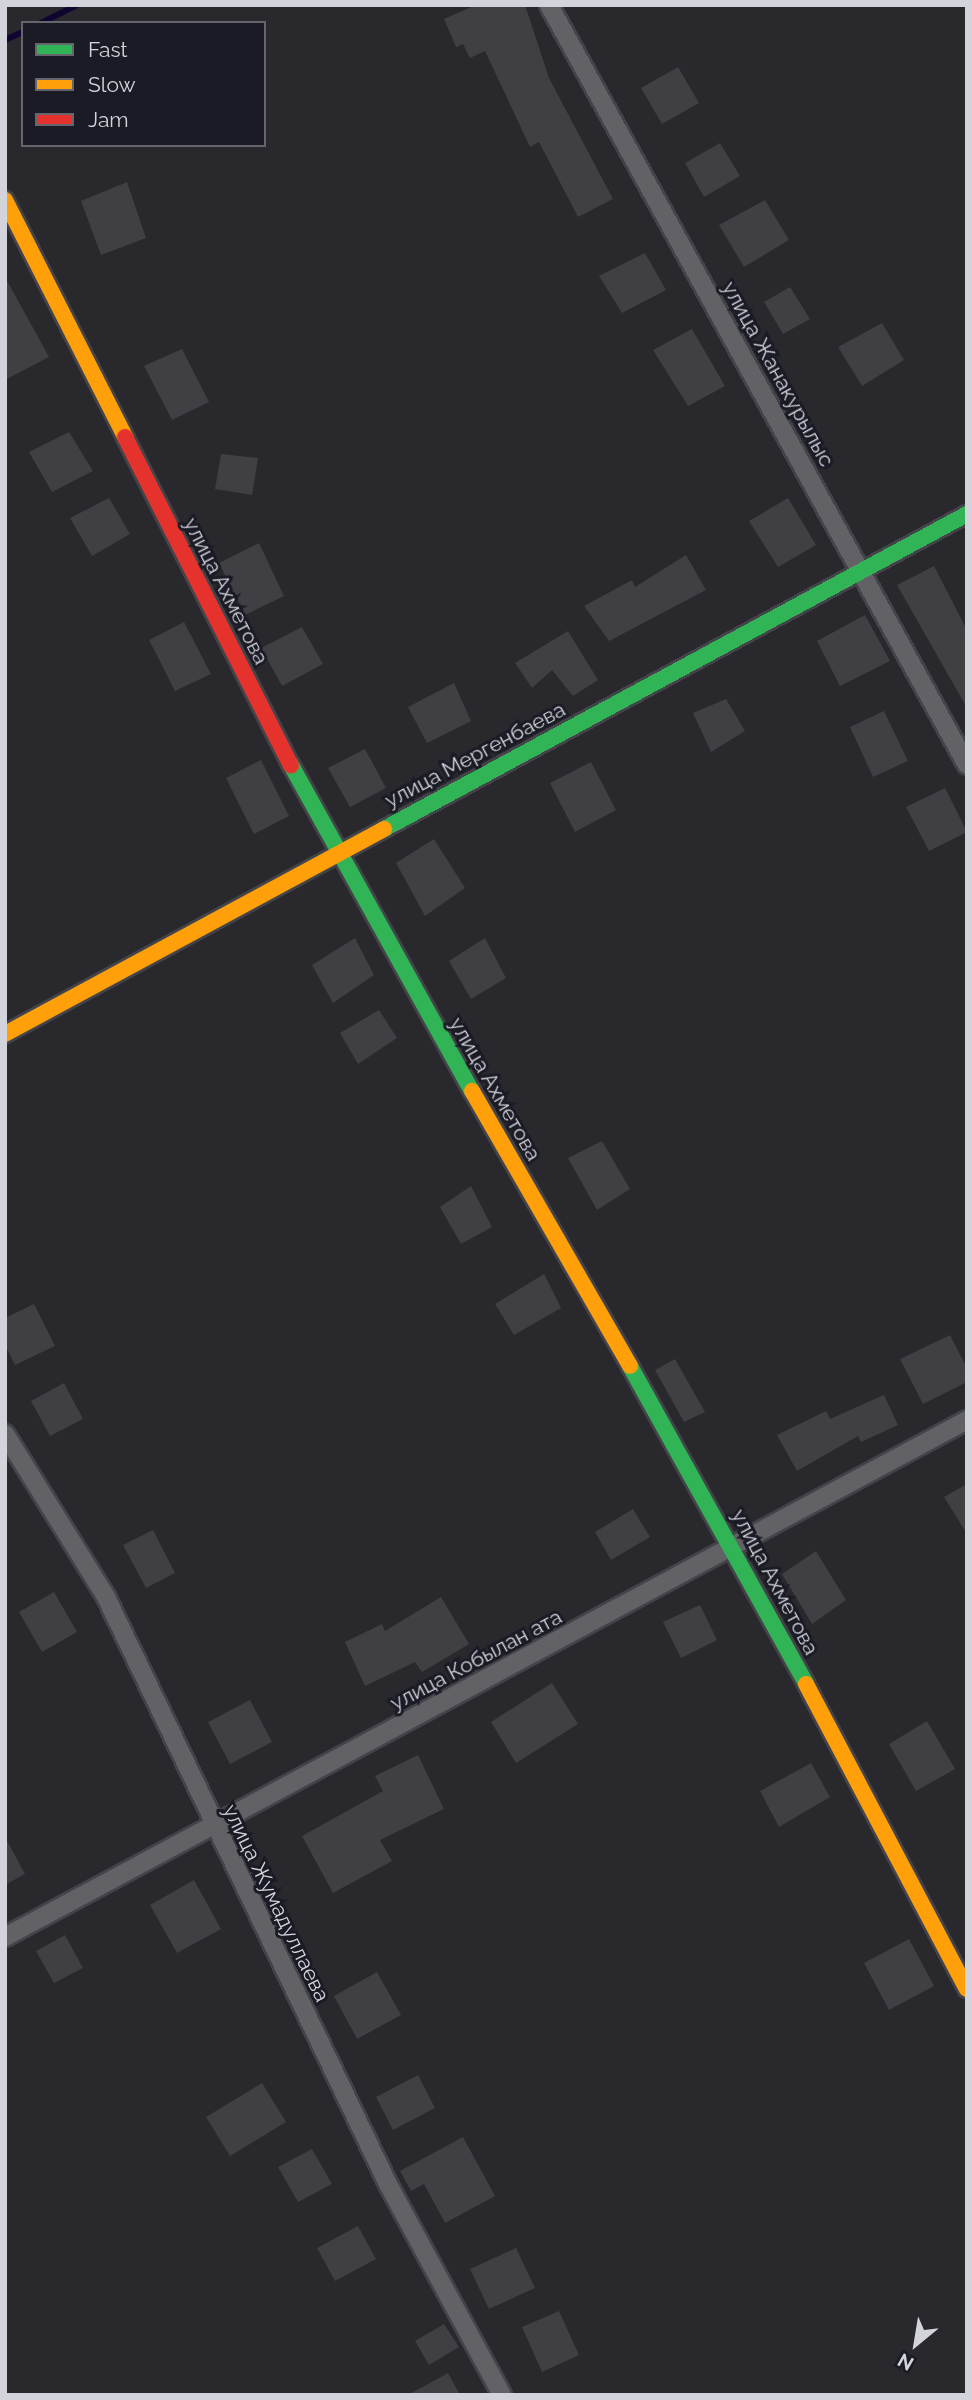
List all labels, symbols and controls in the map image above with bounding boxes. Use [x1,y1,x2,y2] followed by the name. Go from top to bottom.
[21,21,266,147] legend
[88,37,128,62] text: Fast
[88,72,136,97] text: Slow
[88,107,129,132] text: Jam
[717,277,839,471] street label: улица Жанакурылыс
[178,513,274,669] street label: улица Ахметова
[381,697,569,813] street label: улица Мергенбаева
[444,1013,546,1165] street label: улица Ахметова
[726,1505,824,1659] street label: улица Ахметова
[386,1604,566,1716] street label: улица Кобылан ата
[217,1800,335,2006] street label: улица Жумадуллаева
[881,2309,951,2379] north arrow
[894,2349,917,2375] text: N

